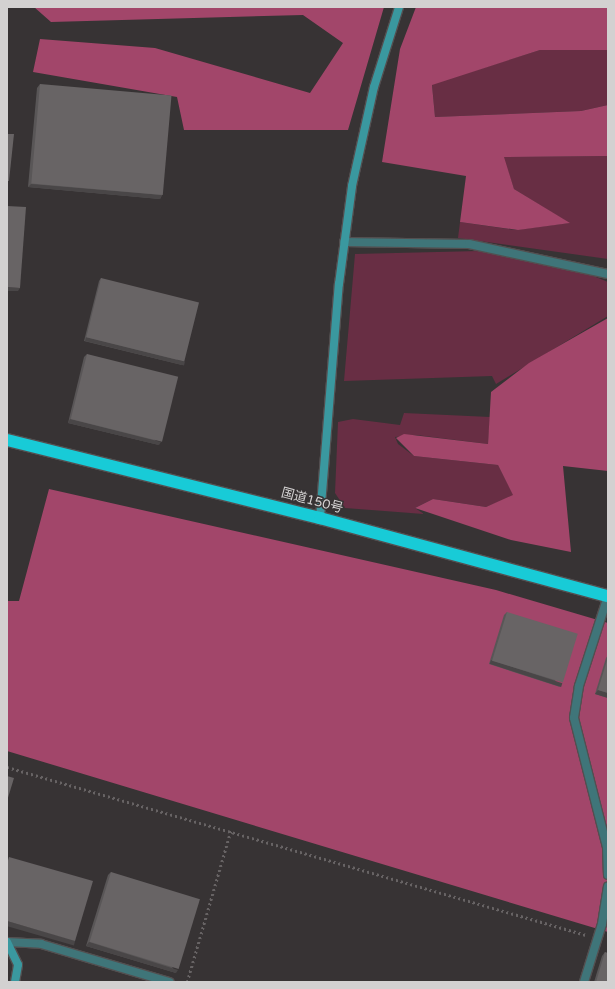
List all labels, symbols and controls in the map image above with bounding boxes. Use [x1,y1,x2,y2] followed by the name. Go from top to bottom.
[279,485,345,517] street label: 国道150号

